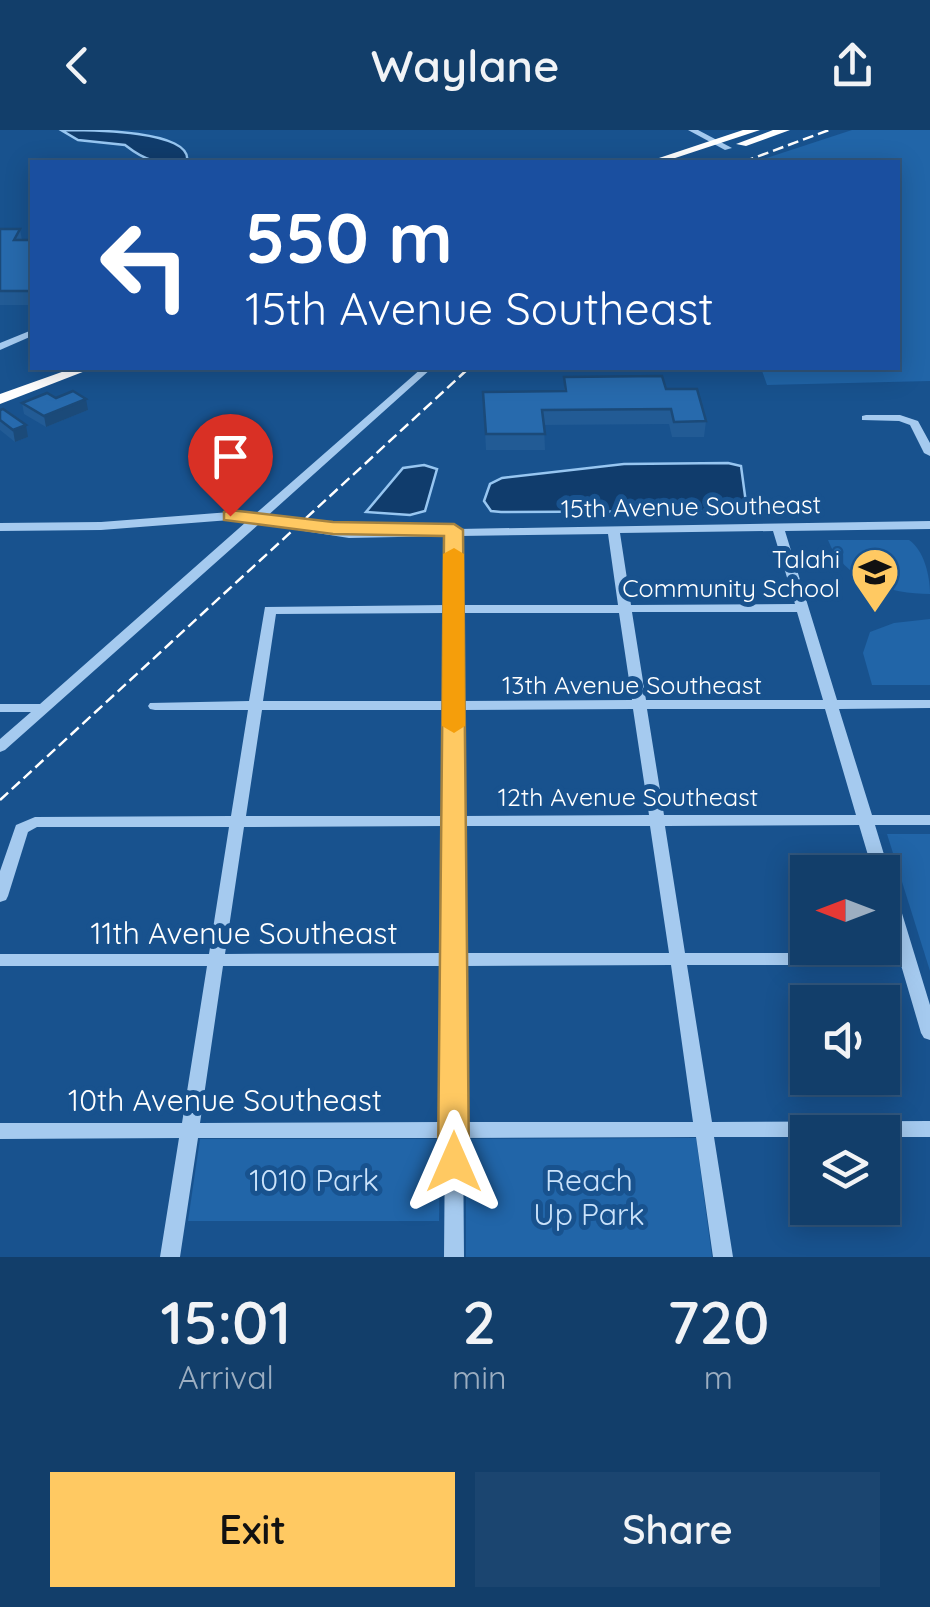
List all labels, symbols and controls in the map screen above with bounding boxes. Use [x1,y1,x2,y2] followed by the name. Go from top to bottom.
[371,37,559,93] text: Waylane
[50,38,105,93] icon: back
[825,38,880,93] icon: share
[245,193,453,281] text: 550 m
[80,200,210,330] icon: left
[245,280,714,336] text: 15th Avenue Southeast
[188,414,273,517] pin
[203,429,258,484] icon: arrive
[561,488,821,524] street label: 15th Avenue Southeast
[622,543,840,603] place label: Talahi Community School
[849,546,901,614] school or university icon: Talahi Community School
[502,669,762,700] street label: 13th Avenue Southeast
[498,781,758,812] street label: 12th Avenue Southeast
[790,855,900,965] north arrow
[790,855,900,1225] map controls
[90,914,398,952] street label: 11th Avenue Southeast
[790,985,900,1095] button: sound
[68,1081,382,1119] street label: 10th Avenue Southeast
[402,1110,506,1214] position arrow
[790,1115,900,1225] button: layers
[249,1161,379,1199] park label: 1010 Park
[533,1161,645,1233] park label: Reach Up Park
[160,1284,292,1359] text: 15:01
[462,1284,496,1359] text: 2
[667,1284,770,1359] text: 720
[178,1357,274,1397] text: Arrival
[452,1357,507,1397] text: min
[704,1357,733,1397] text: m
[50,1472,455,1587] button: Exit
[475,1472,880,1587] button: Share

